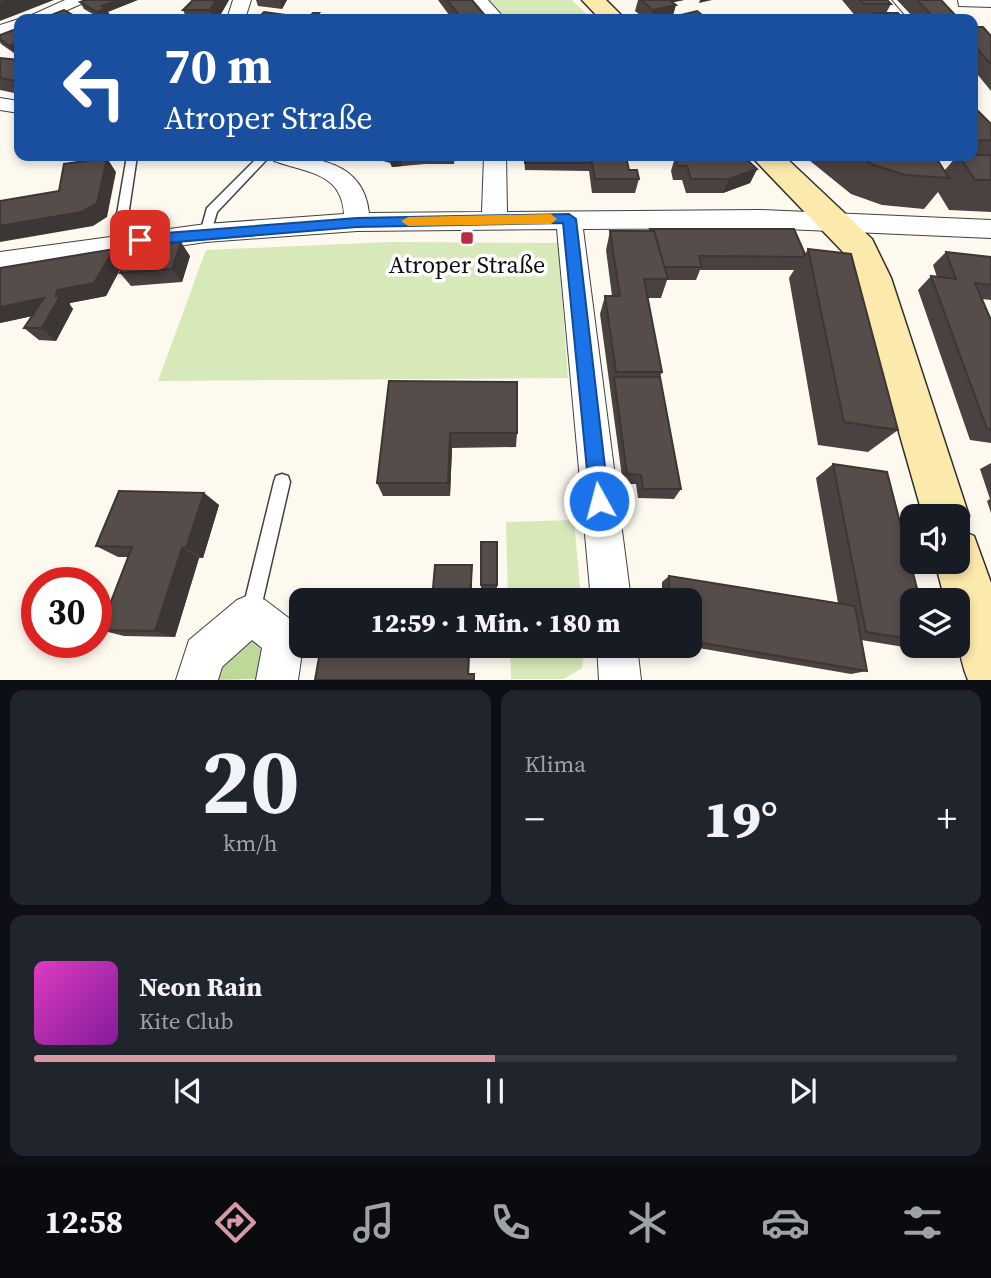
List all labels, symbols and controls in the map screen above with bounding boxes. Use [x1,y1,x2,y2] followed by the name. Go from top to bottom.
[164,32,272,99] text: 70 m
[49,42,140,133] icon: left
[164,96,373,140] text: Atroper Straße
[110,210,170,270] pin
[121,221,159,259] icon: arrive
[459,230,475,246] marker: Atroper Straße
[389,248,545,281] place label: Atroper Straße
[562,464,636,538] position arrow
[900,504,970,658] map controls
[900,504,970,574] button: sound
[21,567,112,658] speed limit sign: 30
[900,588,970,658] button: layers
[371,605,620,641] text: 12:59 · 1 Min. · 180 m
[201,719,300,843] text: 20
[525,748,586,780] text: Klima
[704,783,778,854] text: 19°
[525,793,545,845] text: −
[937,793,957,845] text: +
[223,827,278,859] text: km/h
[139,969,262,1005] text: Neon Rain
[139,1005,234,1037] text: Kite Club
[169,1072,207,1110] icon: previous
[476,1072,514,1110] icon: pause
[784,1072,822,1110] icon: next
[211,1198,260,1247] icon: directions
[349,1198,398,1247] icon: music
[486,1198,535,1247] icon: phone
[623,1198,672,1247] icon: climate
[761,1198,810,1247] icon: car
[898,1198,947,1247] icon: filters
[44,1200,123,1244] text: 12:58

